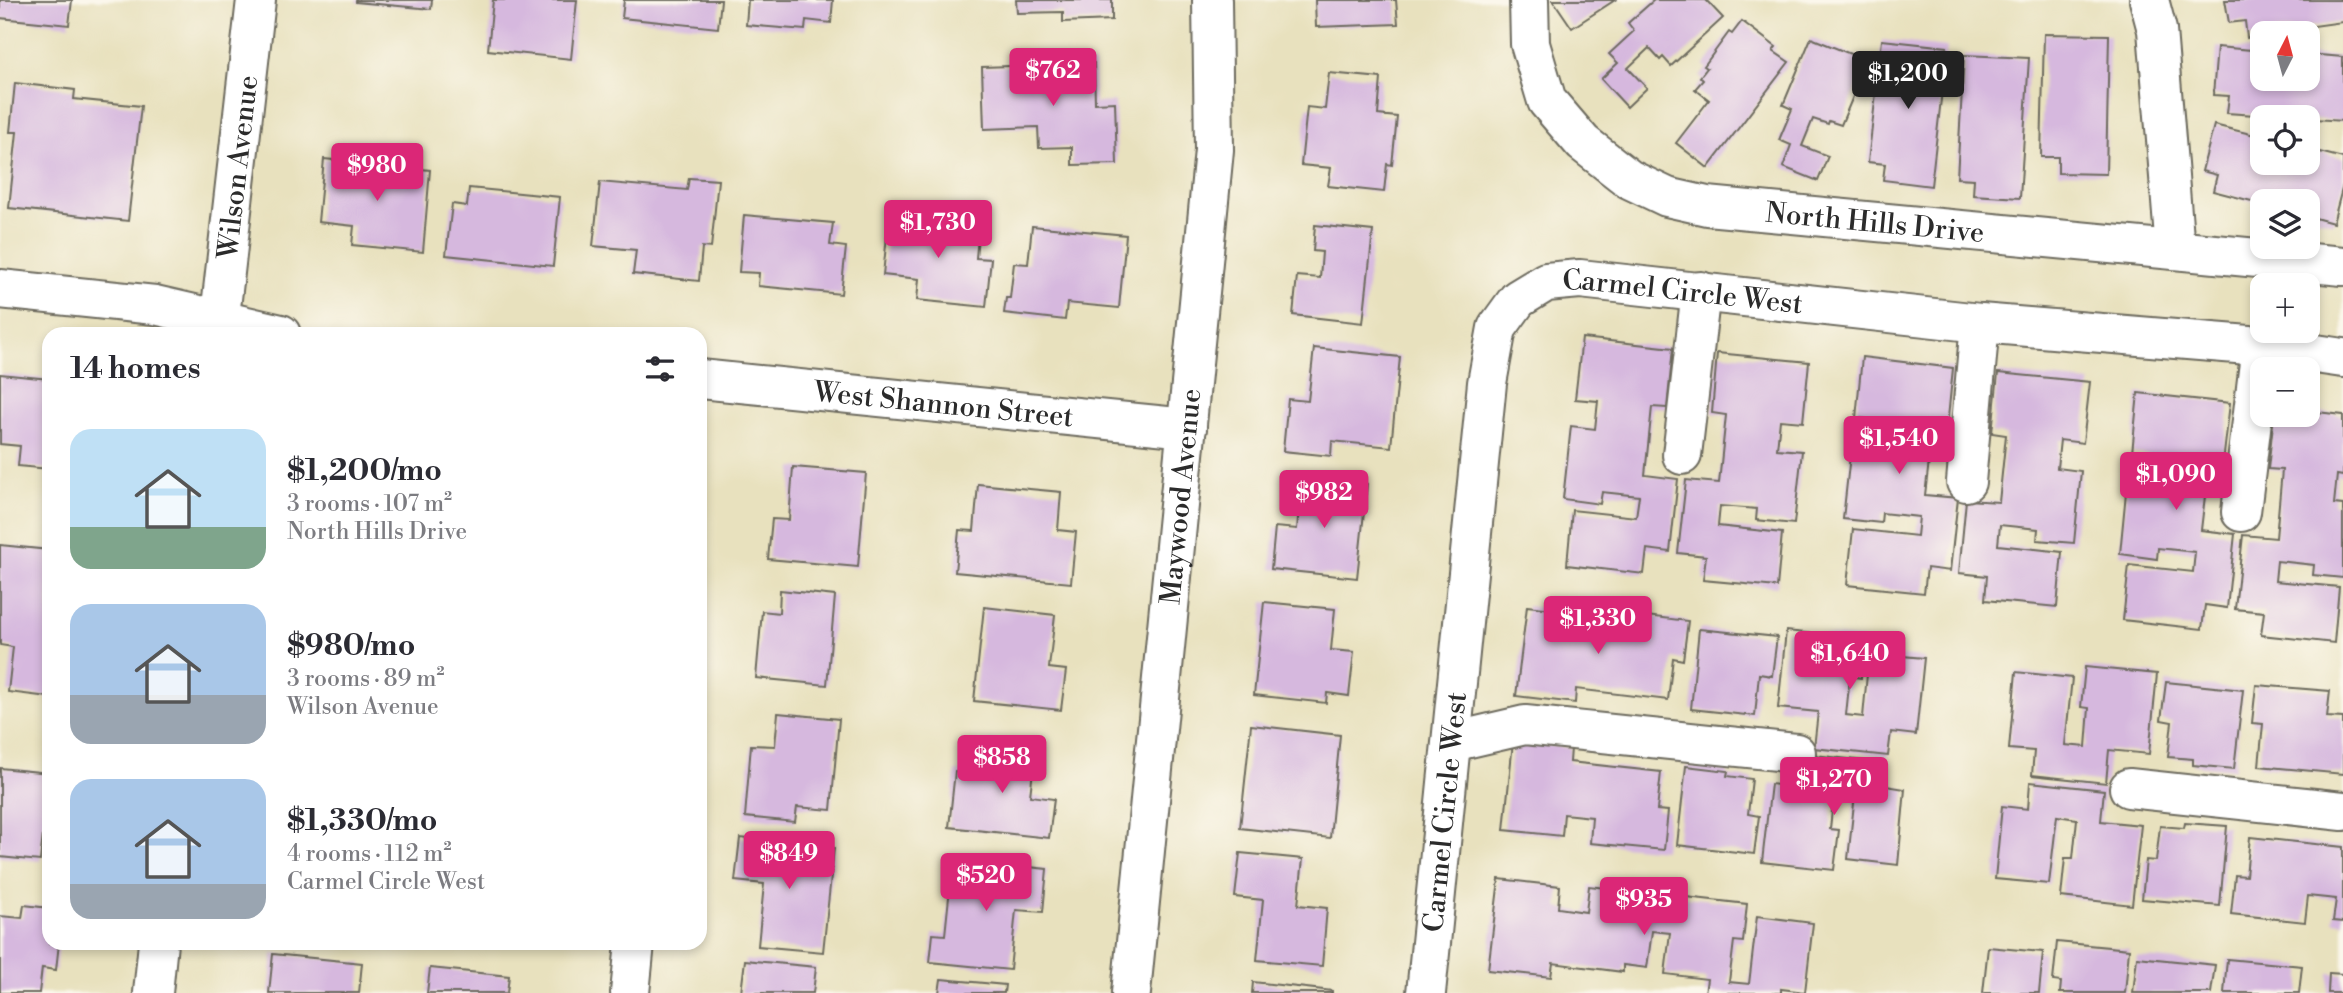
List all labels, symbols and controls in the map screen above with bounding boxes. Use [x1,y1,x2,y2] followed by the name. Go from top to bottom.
[2250,21,2320,91] north arrow
[2250,21,2320,427] map controls
[1012,48,1094,108] pin: $762
[1851,52,1965,111] pin: $1,200
[1025,57,1081,85] text: $762
[1868,60,1948,88] text: $1,200
[211,73,266,262] street label: Wilson Avenue
[2250,105,2320,175] button: locate
[336,144,418,203] pin: $980
[347,152,407,180] text: $980
[2250,189,2320,259] button: layers
[1764,196,1986,251] street label: North Hills Drive
[881,201,995,260] pin: $1,730
[900,209,976,237] text: $1,730
[1561,263,1805,322] street label: Carmel Circle West
[2250,273,2320,343] button: +
[70,350,201,388] text: 14 homes
[641,350,679,388] icon: filters
[2250,357,2320,427] button: −
[811,374,1075,435] street label: West Shannon Street
[1153,387,1209,606] street label: Maywood Avenue
[1842,416,1956,476] pin: $1,540
[1860,425,1938,453] text: $1,540
[287,452,442,490] text: $1,200/mo
[2119,452,2233,512] pin: $1,090
[126,457,210,541] icon: home
[2136,461,2216,489] text: $1,090
[1283,470,1365,530] pin: $982
[1295,479,1353,507] text: $982
[287,490,452,518] text: 3 rooms · 107 m²
[287,518,467,546] text: North Hills Drive
[1541,596,1655,656] pin: $1,330
[1560,605,1636,633] text: $1,330
[287,627,415,665] text: $980/mo
[126,632,210,716] icon: home
[1793,632,1907,691] pin: $1,640
[1810,640,1890,668] text: $1,640
[287,665,444,693] text: 3 rooms · 89 m²
[1416,690,1475,934] street label: Carmel Circle West
[287,693,439,721] text: Wilson Avenue
[961,736,1043,795] pin: $858
[973,744,1031,772] text: $858
[1777,758,1891,817] pin: $1,270
[1796,766,1872,794] text: $1,270
[287,802,437,840] text: $1,330/mo
[126,807,210,891] icon: home
[748,832,830,891] pin: $849
[287,840,452,868] text: 4 rooms · 112 m²
[760,840,818,868] text: $849
[945,853,1027,913] pin: $520
[956,862,1016,890] text: $520
[287,868,485,896] text: Carmel Circle West
[1603,878,1685,937] pin: $935
[1616,886,1672,914] text: $935

